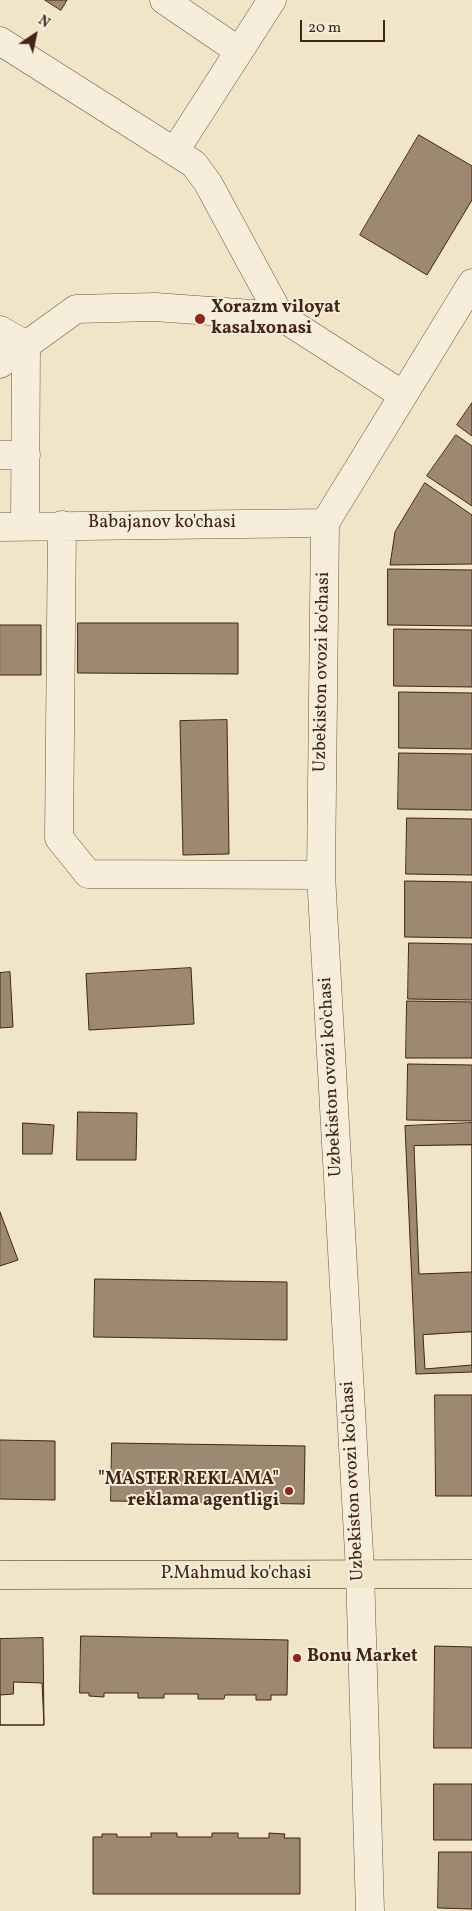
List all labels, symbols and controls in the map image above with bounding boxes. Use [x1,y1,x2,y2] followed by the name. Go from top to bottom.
[10,10,60,60] north arrow
[302,10,387,42] scale bar
[34,11,53,33] text: N
[308,18,341,39] text: 20 m
[211,298,340,340] place label: Xorazm viloyat kasalxonasi
[193,312,207,326] marker: Xorazm viloyat kasalxonasi
[88,513,236,535] street label: Babajanov ko'chasi
[310,572,336,772] street label: Uzbekiston ovozi ko'chasi
[316,976,348,1178] street label: Uzbekiston ovozi ko'chasi
[338,1380,370,1582] street label: Uzbekiston ovozi ko'chasi
[98,1470,279,1512] place label: "MASTER REKLAMA" reklama agentligi
[283,1485,295,1497] marker: "MASTER REKLAMA" reklama agentligi
[161,1564,311,1586] street label: P.Mahmud ko'chasi
[307,1647,418,1669] place label: Bonu Market
[291,1652,303,1664] marker: Bonu Market

